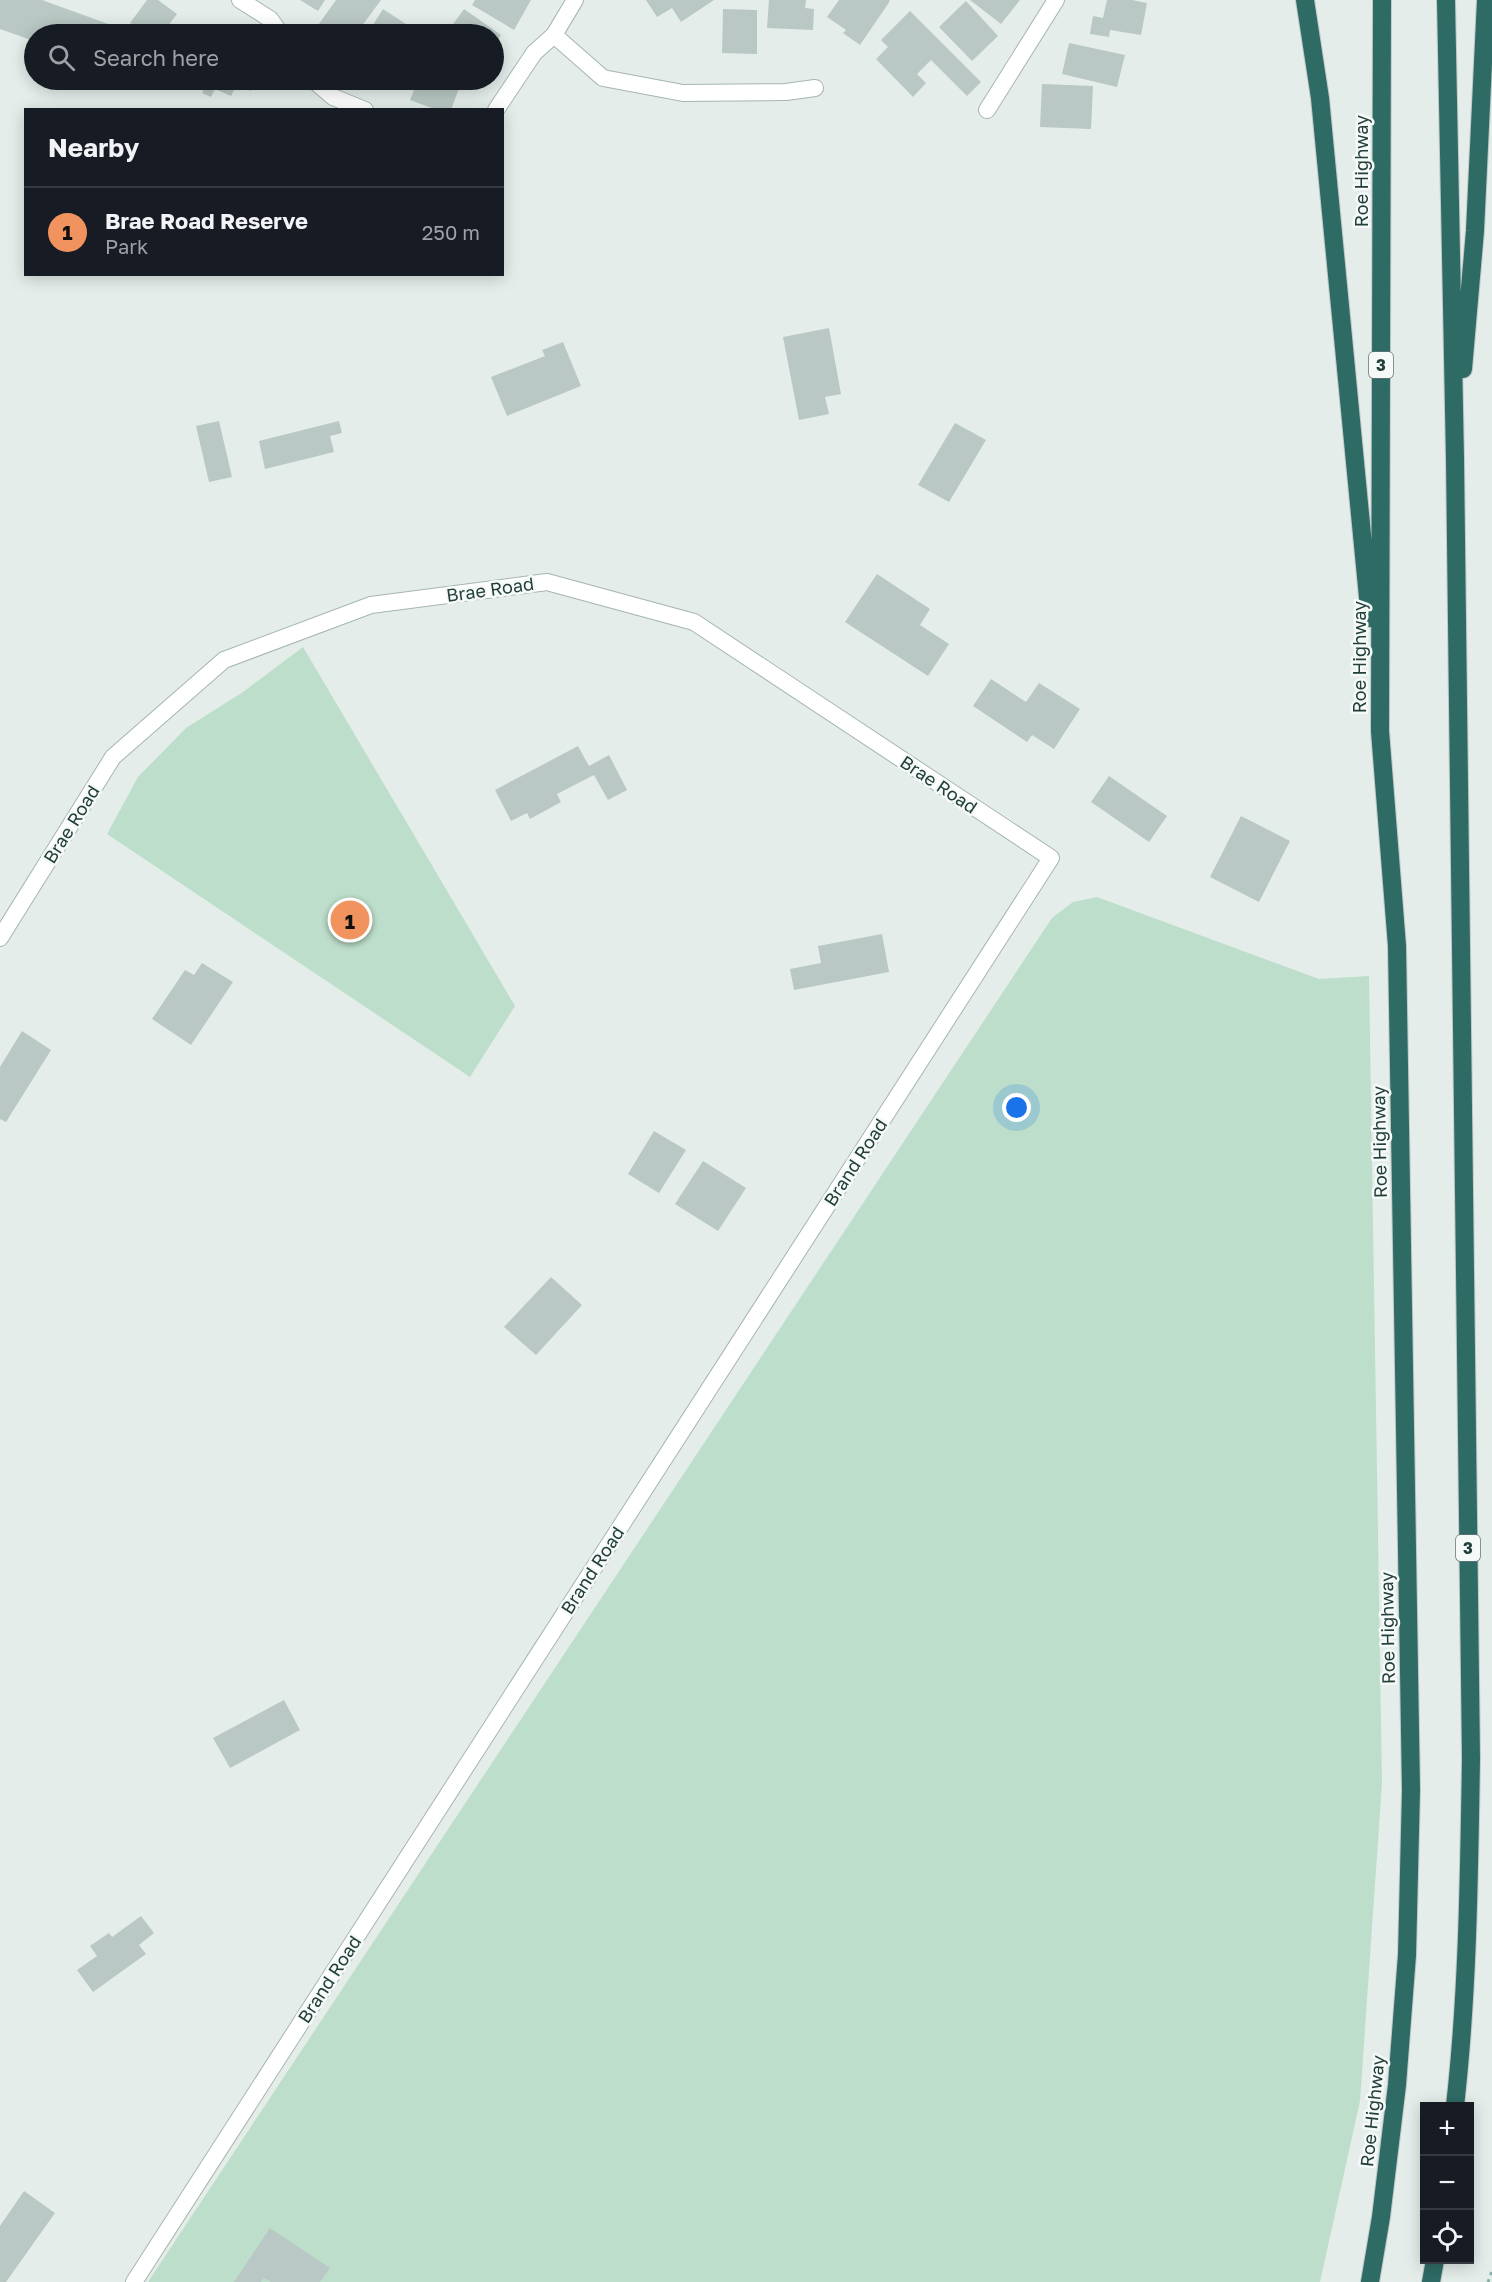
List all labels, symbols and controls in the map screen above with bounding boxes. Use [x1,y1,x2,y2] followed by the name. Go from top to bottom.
[24,24,504,90] search box
[45,41,78,74] icon: search
[93,44,219,71] text: Search here
[1350,115,1372,227] street label: Roe Highway
[48,132,139,163] text: Nearby
[105,207,308,234] text: Brae Road Reserve
[62,220,73,244] text: 1
[422,220,480,244] text: 250 m
[105,234,148,258] text: Park
[1369,352,1393,378] road number: 3
[445,572,535,606] street label: Brae Road
[1348,601,1370,713] street label: Roe Highway
[896,750,982,818] street label: Brae Road
[38,781,104,867] street label: Brae Road
[330,898,370,942] pin: 1
[1367,1086,1391,1198] street label: Roe Highway
[1002,1093,1031,1122] your location
[819,1114,891,1210] street label: Brand Road
[556,1522,628,1618] street label: Brand Road
[1456,1535,1480,1561] road number: 3
[1375,1572,1399,1684] street label: Roe Highway
[293,1931,365,2027] street label: Brand Road
[1355,2054,1389,2168] street label: Roe Highway
[1420,2102,1474,2264] map controls
[1420,2102,1474,2156] button: +
[1420,2156,1474,2210] button: −
[1420,2210,1474,2264] button: locate

